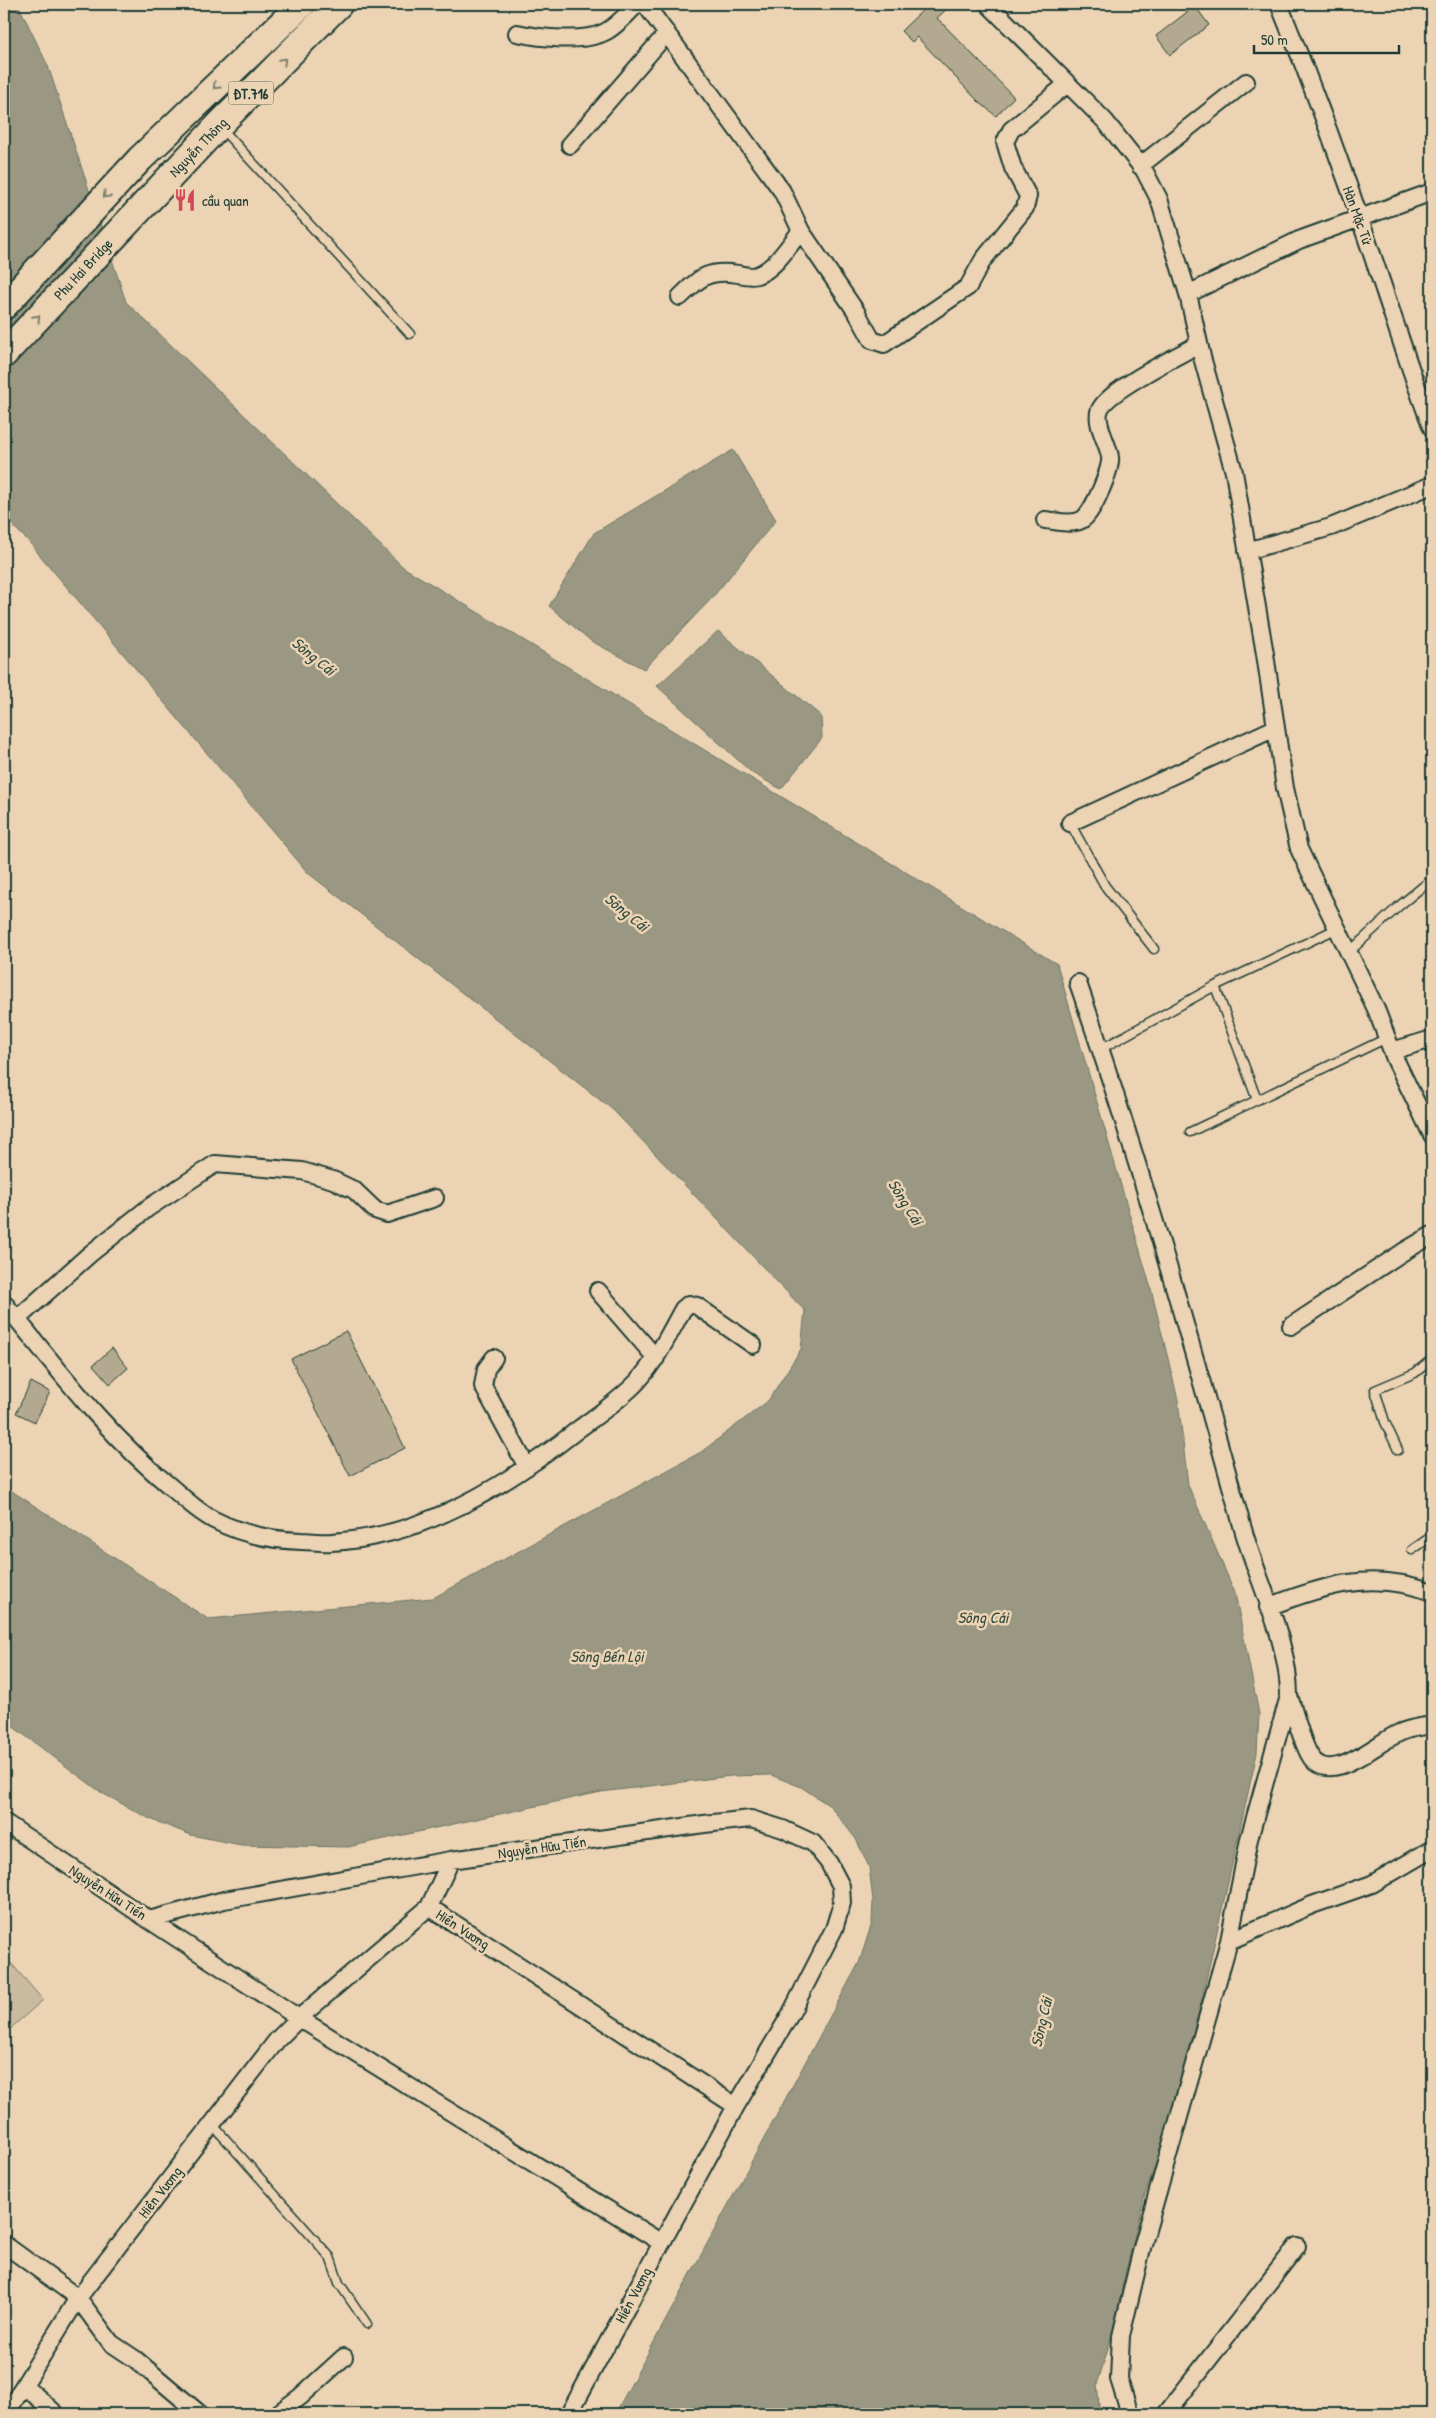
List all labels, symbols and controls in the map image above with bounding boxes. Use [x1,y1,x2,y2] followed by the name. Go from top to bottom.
[1254,22,1398,54] scale bar
[1261,29,1288,50] text: 50 m
[277,58,286,67] one-way arrow
[213,80,222,89] one-way arrow
[228,82,274,105] road number: ĐT.716
[164,112,232,182] street label: Nguyễn Thông
[1338,183,1379,249] street label: Hàn Mặc Tử
[172,187,198,213] restaurant icon: cầu quan
[103,189,112,198] one-way arrow
[202,190,249,211] place label: cầu quan
[49,233,117,305] street label: Phu Hai Bridge
[31,315,40,324] one-way arrow
[287,632,342,681] water label: Sông Cái
[600,888,655,937] water label: Sông Cái
[883,1175,929,1230] water label: Sông Cái
[958,1606,1010,1628] water label: Sông Cái
[570,1645,645,1667] water label: Sông Bến Lội
[497,1830,588,1864] street label: Nguyễn Hữu Tiến
[65,1859,151,1925] street label: Nguyễn Hữu Tiến
[432,1904,494,1954] street label: Hiền Vương
[1025,1994,1058,2049] water label: Sông Cái
[133,2161,187,2222] street label: Hiền Vương
[610,2263,657,2327] street label: Hiền Vương

